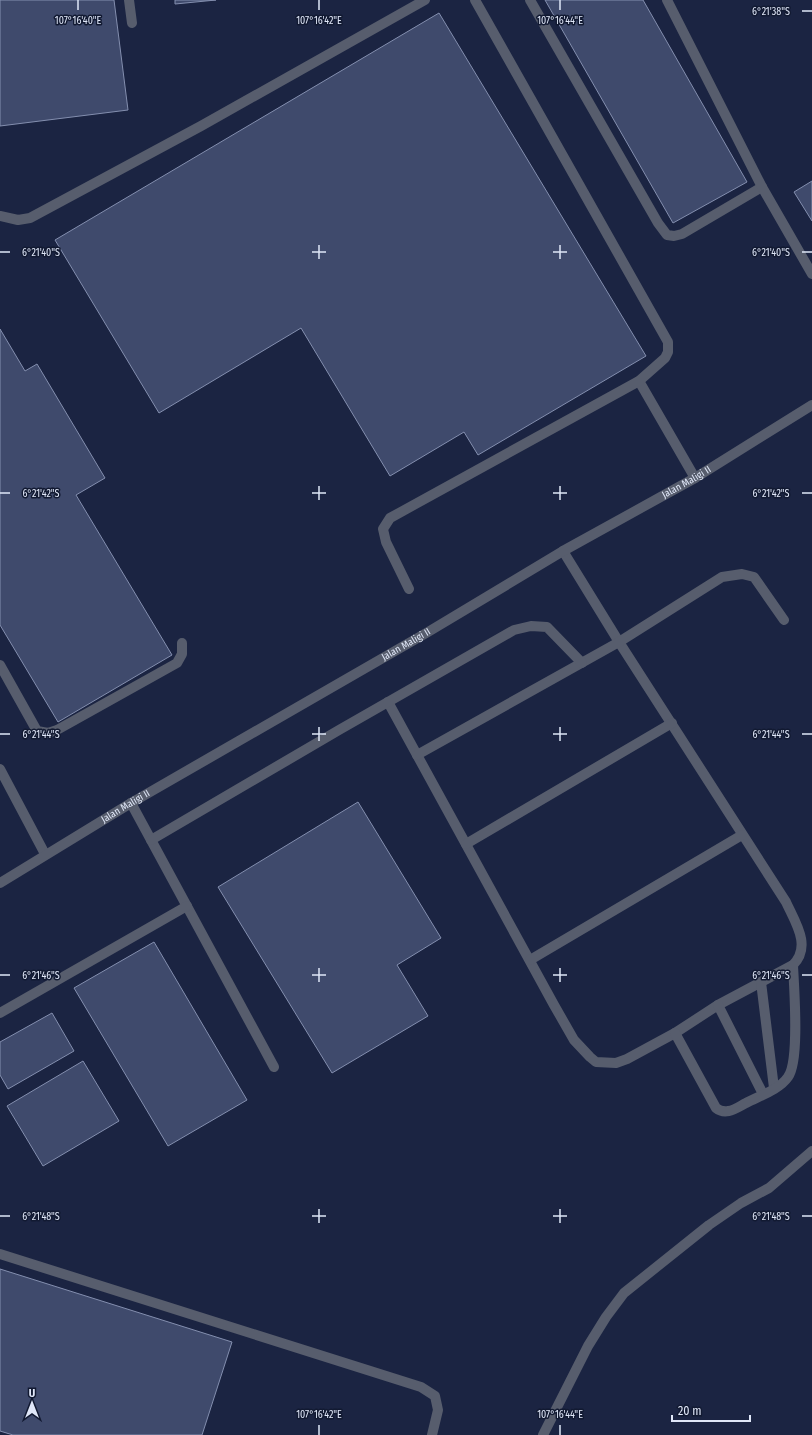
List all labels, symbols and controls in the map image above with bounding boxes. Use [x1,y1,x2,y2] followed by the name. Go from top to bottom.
[752,6,790,18] text: 6°21'38"S
[55,15,102,27] text: 107°16'40"E
[296,15,342,27] text: 107°16'42"E
[537,15,583,27] text: 107°16'44"E
[22,247,60,259] text: 6°21'40"S
[752,247,790,259] text: 6°21'40"S
[660,463,713,501] street label: Jalan Maligi II
[22,488,60,500] text: 6°21'42"S
[752,488,790,500] text: 6°21'42"S
[379,626,433,663] street label: Jalan Maligi II
[22,729,60,741] text: 6°21'44"S
[752,729,790,741] text: 6°21'44"S
[99,787,152,826] street label: Jalan Maligi II
[22,970,60,982] text: 6°21'46"S
[752,970,790,982] text: 6°21'46"S
[22,1211,60,1223] text: 6°21'48"S
[752,1211,790,1223] text: 6°21'48"S
[12,1383,52,1423] north arrow
[29,1387,35,1400] text: U
[672,1397,750,1423] scale bar
[678,1404,702,1418] text: 20 m
[296,1409,342,1421] text: 107°16'42"E
[537,1409,583,1421] text: 107°16'44"E

